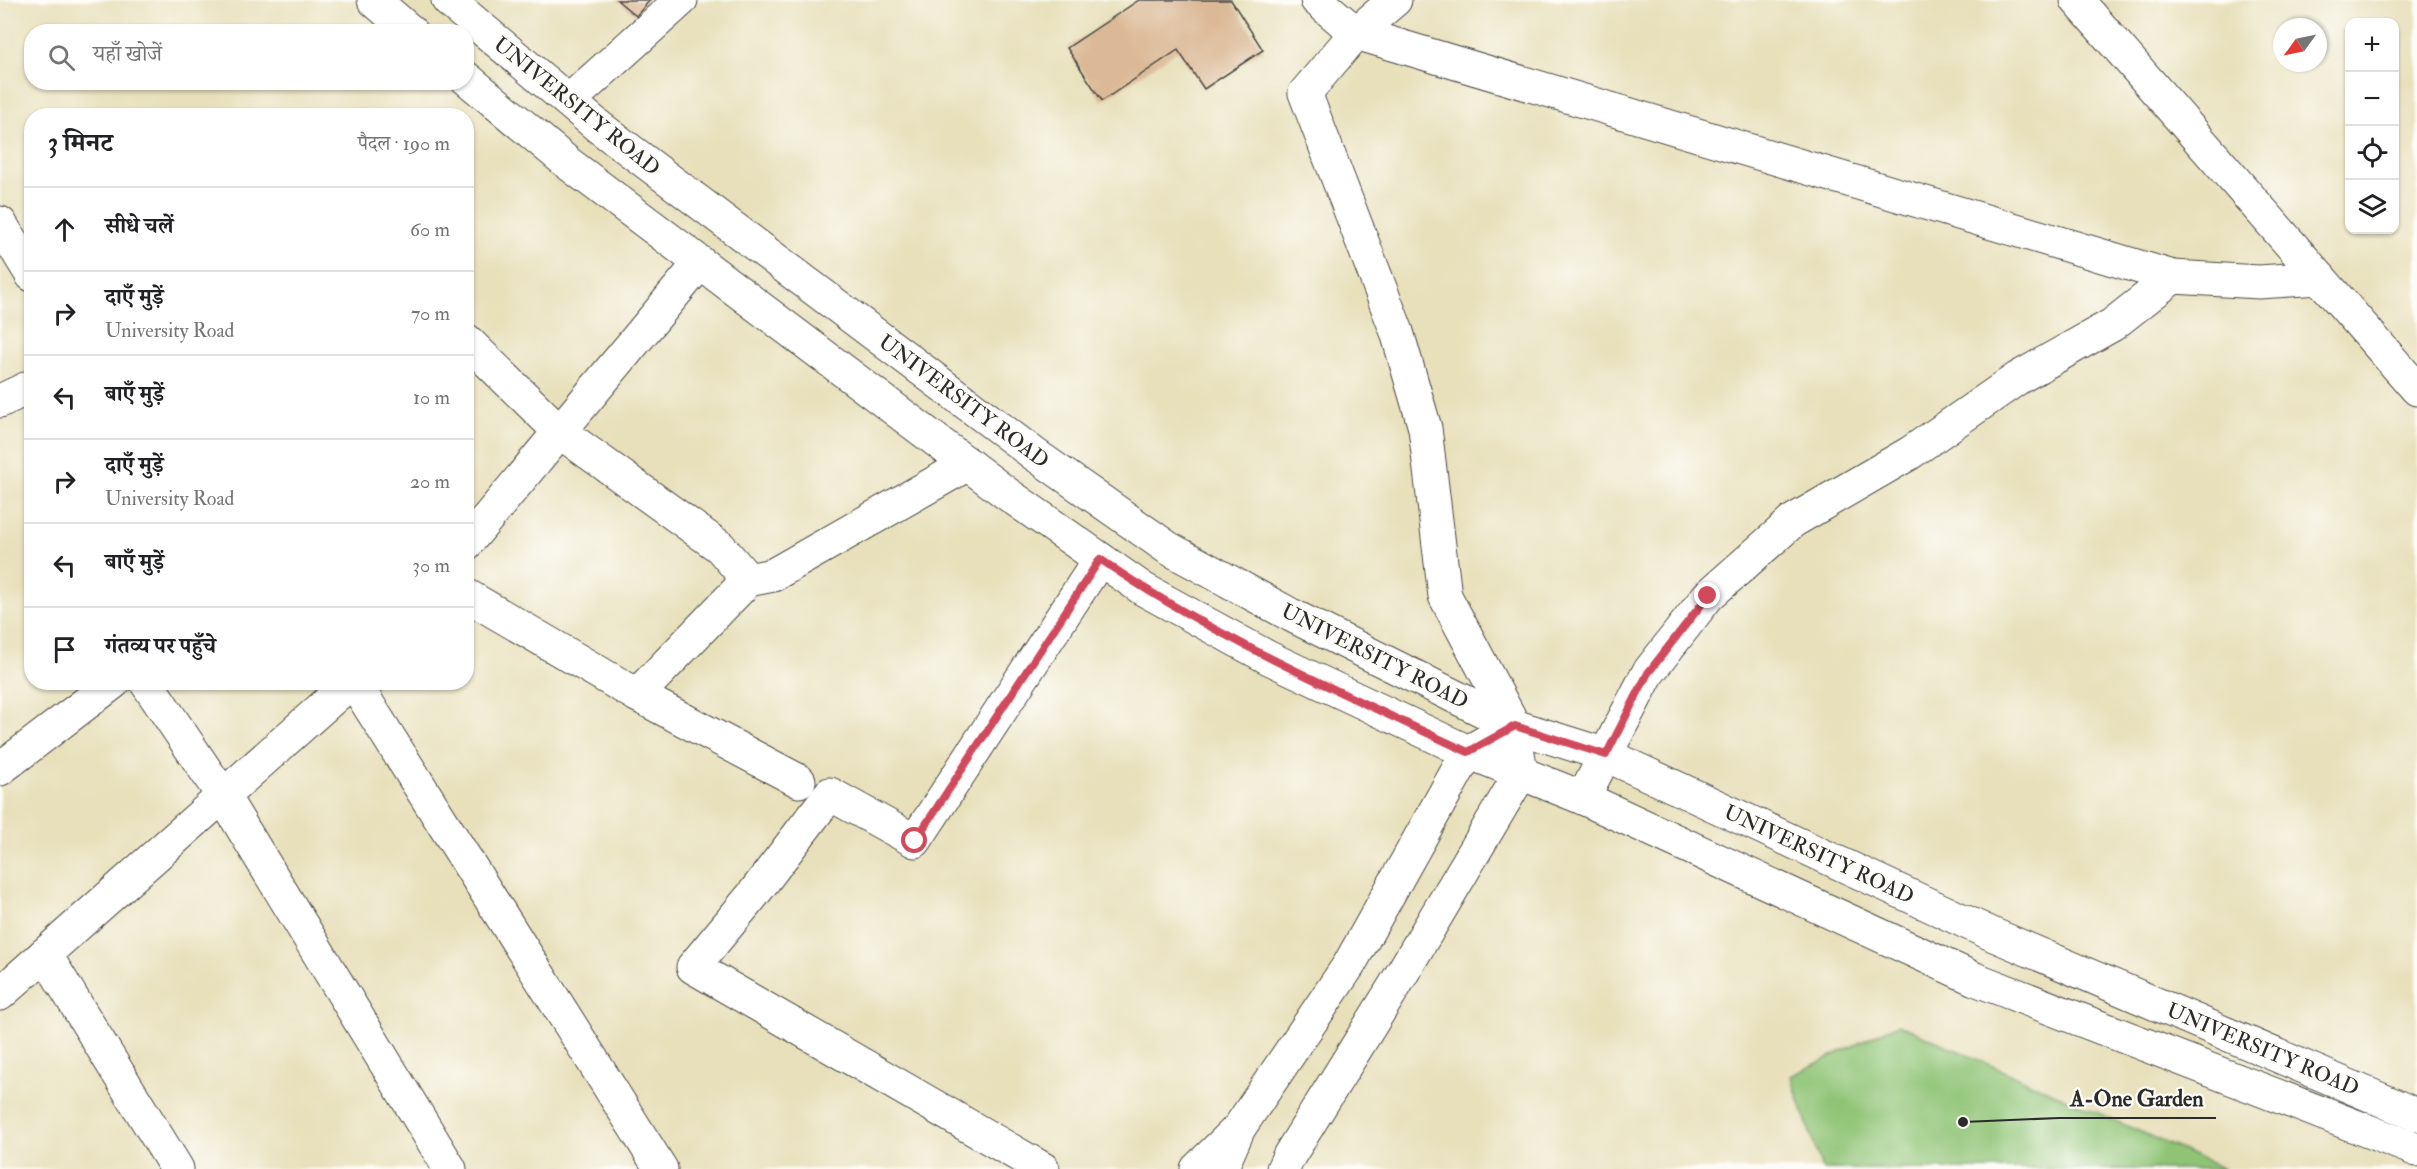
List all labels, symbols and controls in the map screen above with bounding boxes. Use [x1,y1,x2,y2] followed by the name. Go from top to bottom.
[2273,18,2327,72] north arrow
[2345,18,2399,234] map controls
[2345,18,2399,72] button: +
[24,24,474,90] search box
[488,31,665,182] street label: UNIVERSITY ROAD
[93,40,162,68] text: यहाँ खोजें
[45,41,78,74] icon: search
[2345,72,2399,126] button: −
[2345,126,2399,180] button: locate
[48,127,113,159] text: 3 मिनट
[358,131,450,156] text: पैदल · 190 m
[2345,180,2399,234] button: layers
[105,212,173,240] text: सीधे चलें
[48,213,81,246] icon: ahead
[410,217,450,242] text: 60 m
[105,283,164,311] text: दाएँ मुड़ें
[48,297,81,330] icon: right
[411,301,450,326] text: 70 m
[105,318,234,343] text: University Road
[873,328,1054,474] street label: UNIVERSITY ROAD
[105,380,164,408] text: बाएँ मुड़ें
[48,381,81,414] icon: left
[413,385,450,410] text: 10 m
[105,451,164,479] text: दाएँ मुड़ें
[48,465,81,498] icon: right
[410,469,450,494] text: 20 m
[105,486,234,511] text: University Road
[105,548,164,576] text: बाएँ मुड़ें
[48,549,81,582] icon: left
[412,553,450,578] text: 30 m
[1694,582,1720,608] route end
[1277,598,1473,715] street label: UNIVERSITY ROAD
[105,632,216,660] text: गंतव्य पर पहुँचे
[48,633,81,666] icon: arrive
[1719,799,1918,910] street label: UNIVERSITY ROAD
[901,827,927,853] route start
[2162,997,2363,1102] street label: UNIVERSITY ROAD
[2059,1078,2216,1118] callout: A-One Garden
[2069,1085,2204,1113] text: A-One Garden

